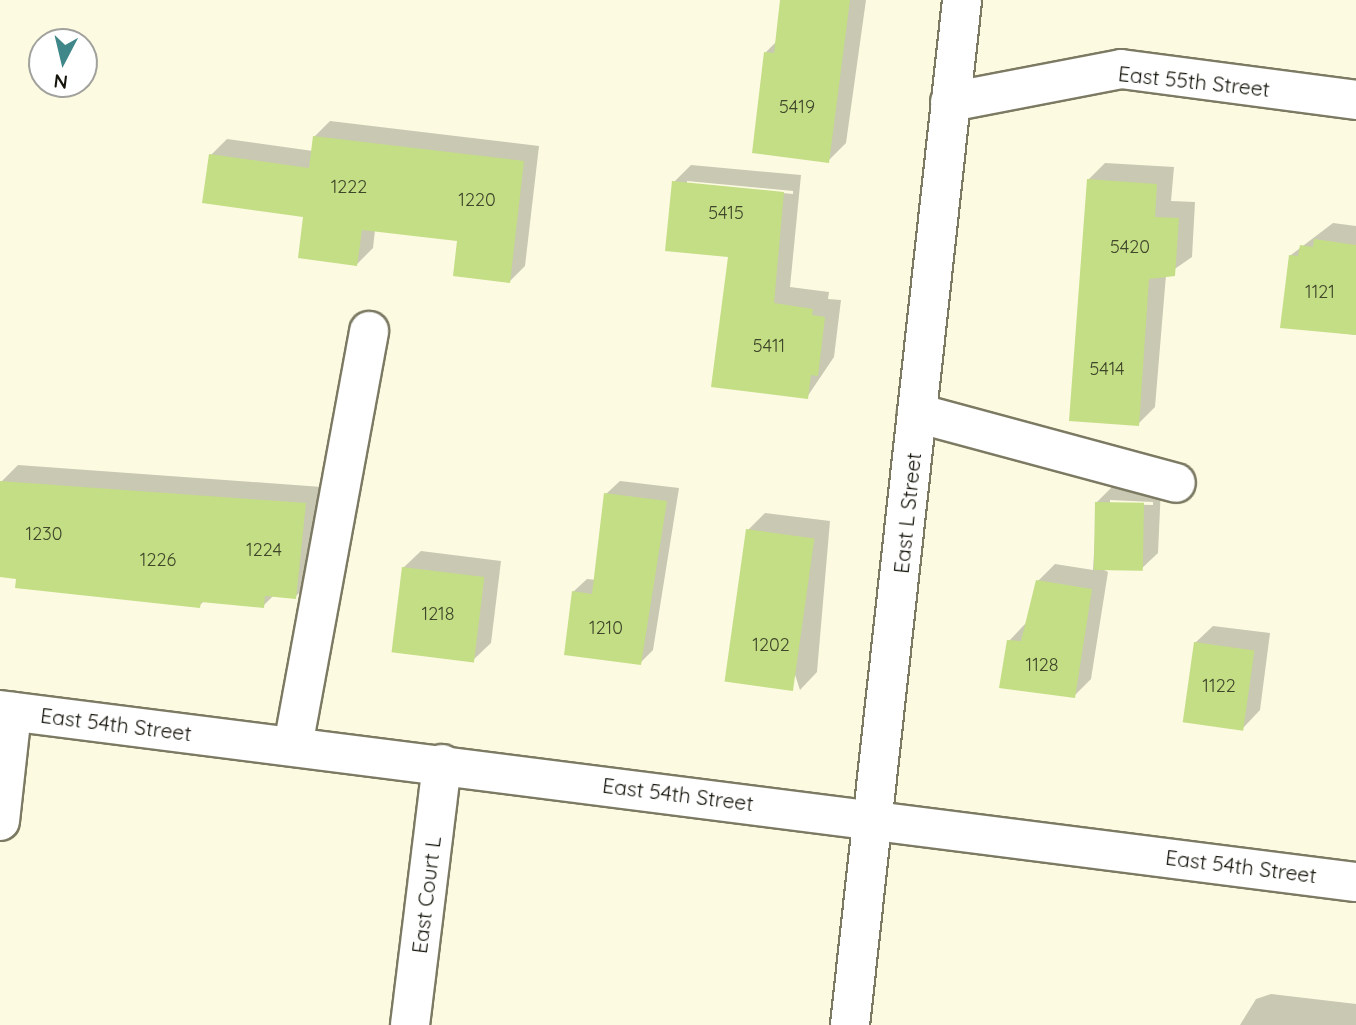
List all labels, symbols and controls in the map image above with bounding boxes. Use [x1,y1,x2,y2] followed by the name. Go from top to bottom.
[28,28,98,98] north arrow
[1117,61,1271,101] street label: East 55th Street
[52,69,69,95] text: N
[779,96,815,118] house number: 5419
[331,176,367,198] house number: 1222
[458,189,496,211] house number: 1220
[708,202,744,224] house number: 5415
[1110,236,1150,258] house number: 5420
[1305,281,1335,303] house number: 1121
[753,335,785,357] house number: 5411
[1089,358,1125,380] house number: 5414
[888,451,926,575] street label: East L Street
[26,523,62,545] house number: 1230
[246,539,282,561] house number: 1224
[140,549,176,571] house number: 1226
[421,603,455,625] house number: 1218
[589,617,623,639] house number: 1210
[752,634,790,656] house number: 1202
[1025,654,1059,676] house number: 1128
[1202,675,1236,697] house number: 1122
[39,702,193,746] street label: East 54th Street
[601,772,755,816] street label: East 54th Street
[406,835,446,955] street label: East Court L
[1164,844,1318,888] street label: East 54th Street

